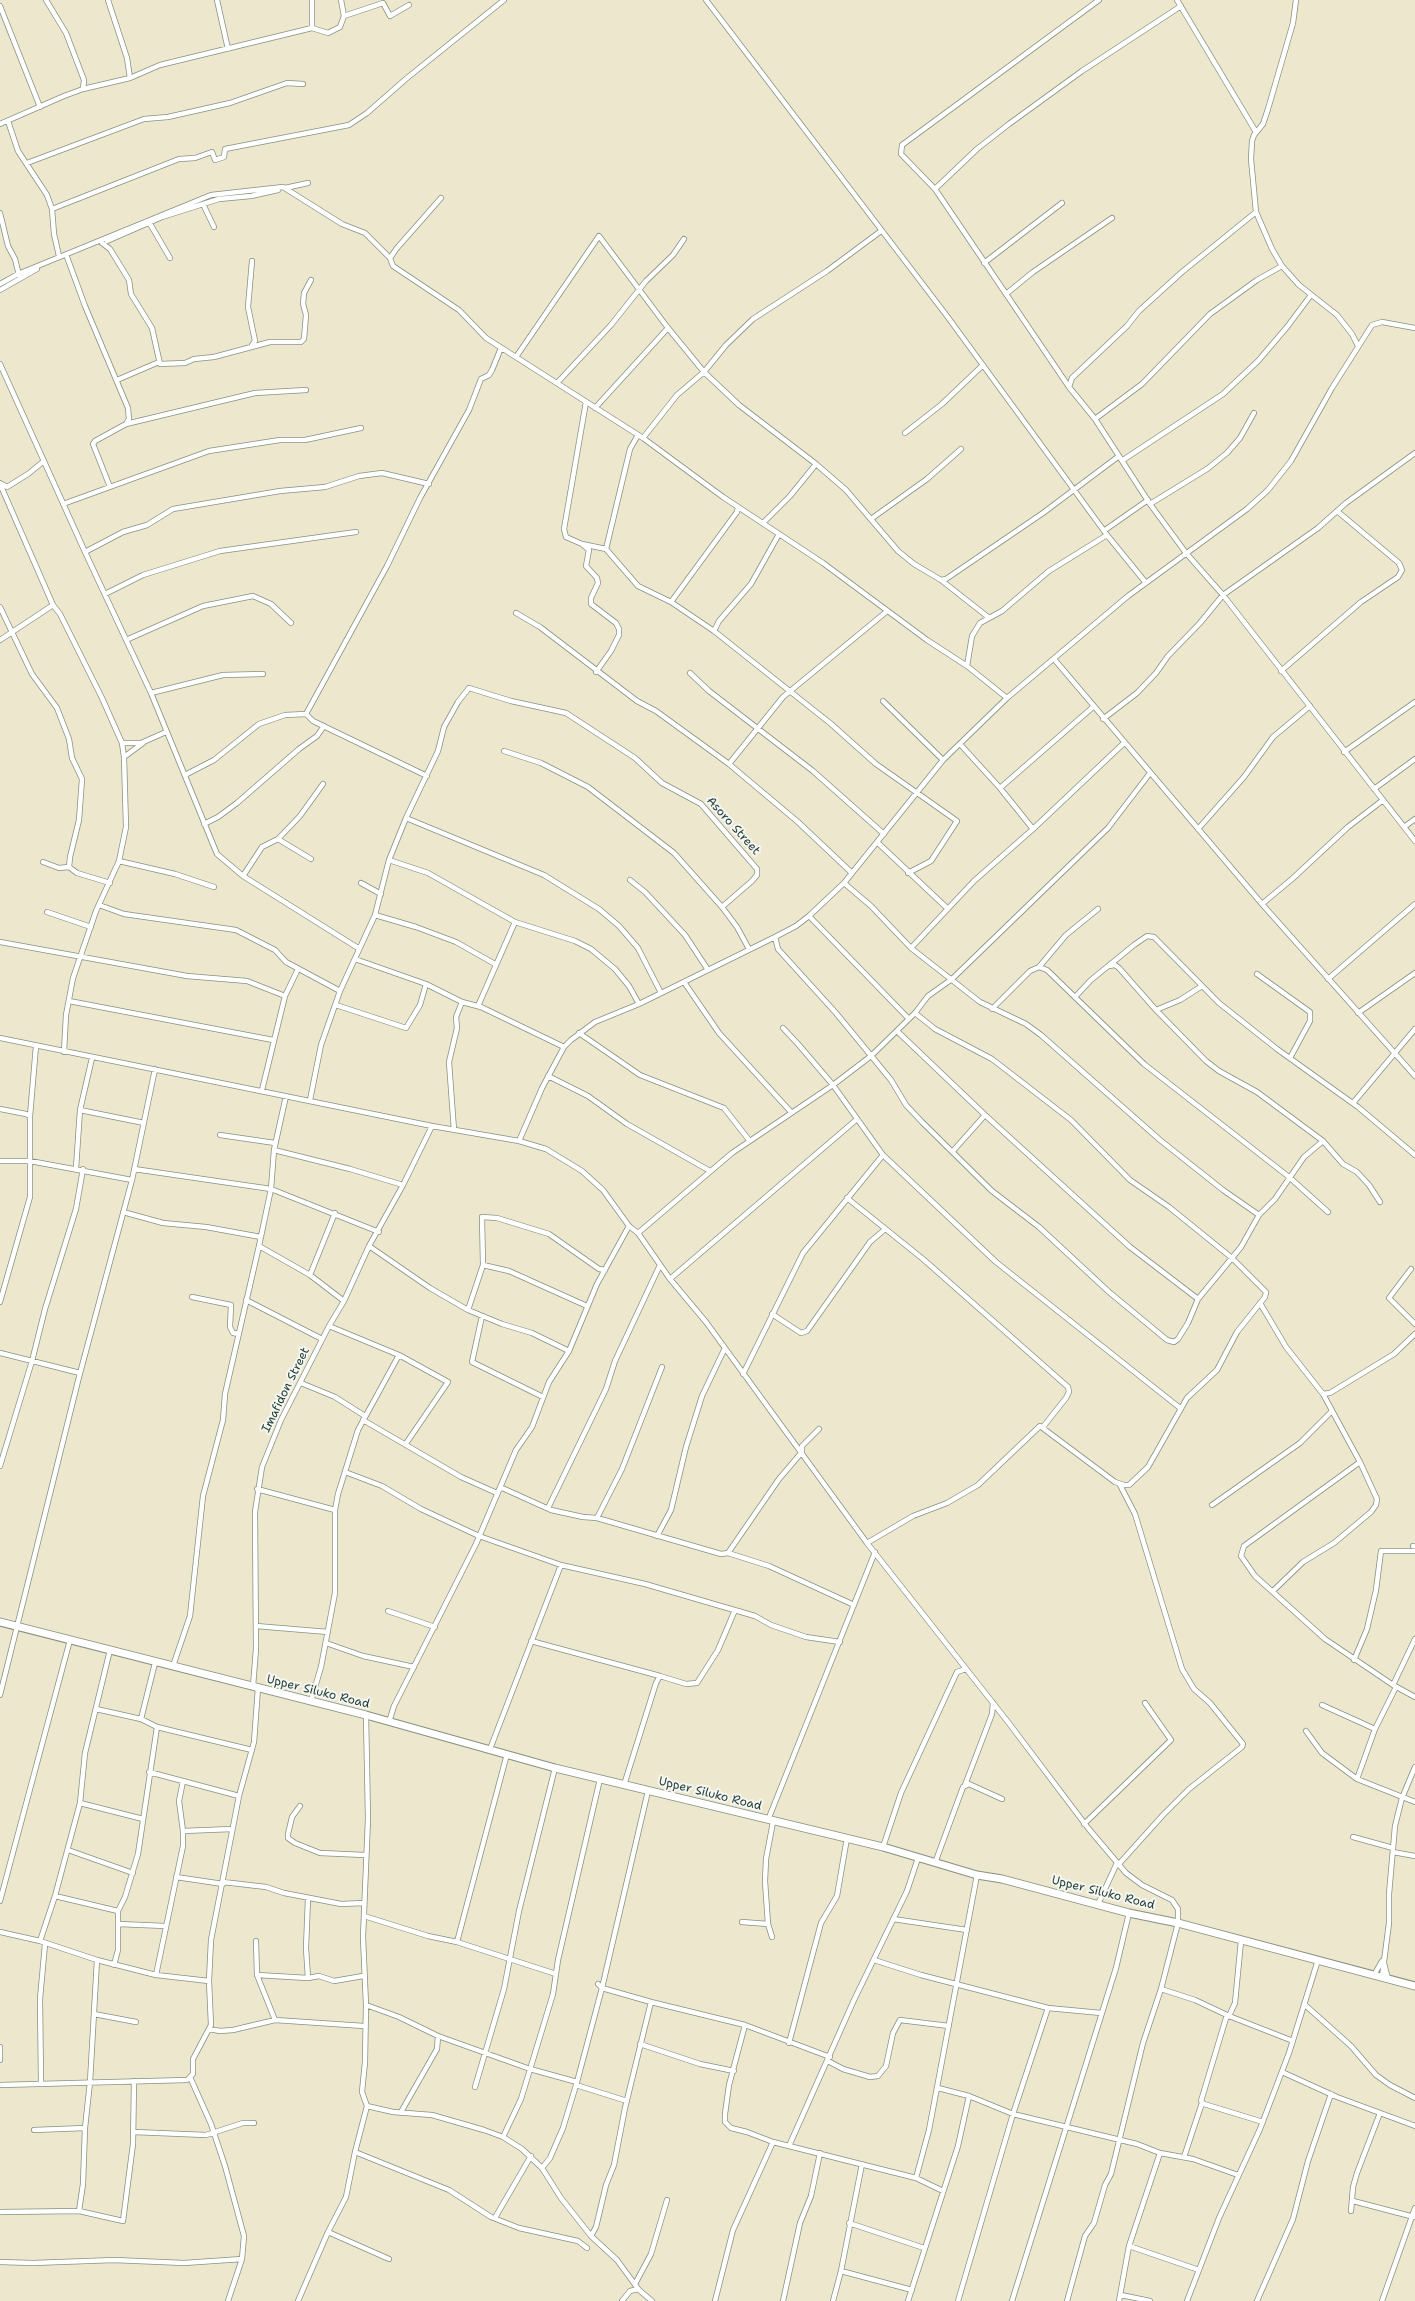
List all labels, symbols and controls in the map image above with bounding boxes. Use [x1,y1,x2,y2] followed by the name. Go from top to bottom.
[703,794,763,858] street label: Asoro Street
[259,1345,313,1435] street label: Imafidon Street
[265,1672,371,1712] street label: Upper Siluko Road
[657,1774,763,1814] street label: Upper Siluko Road
[1050,1873,1156,1913] street label: Upper Siluko Road

